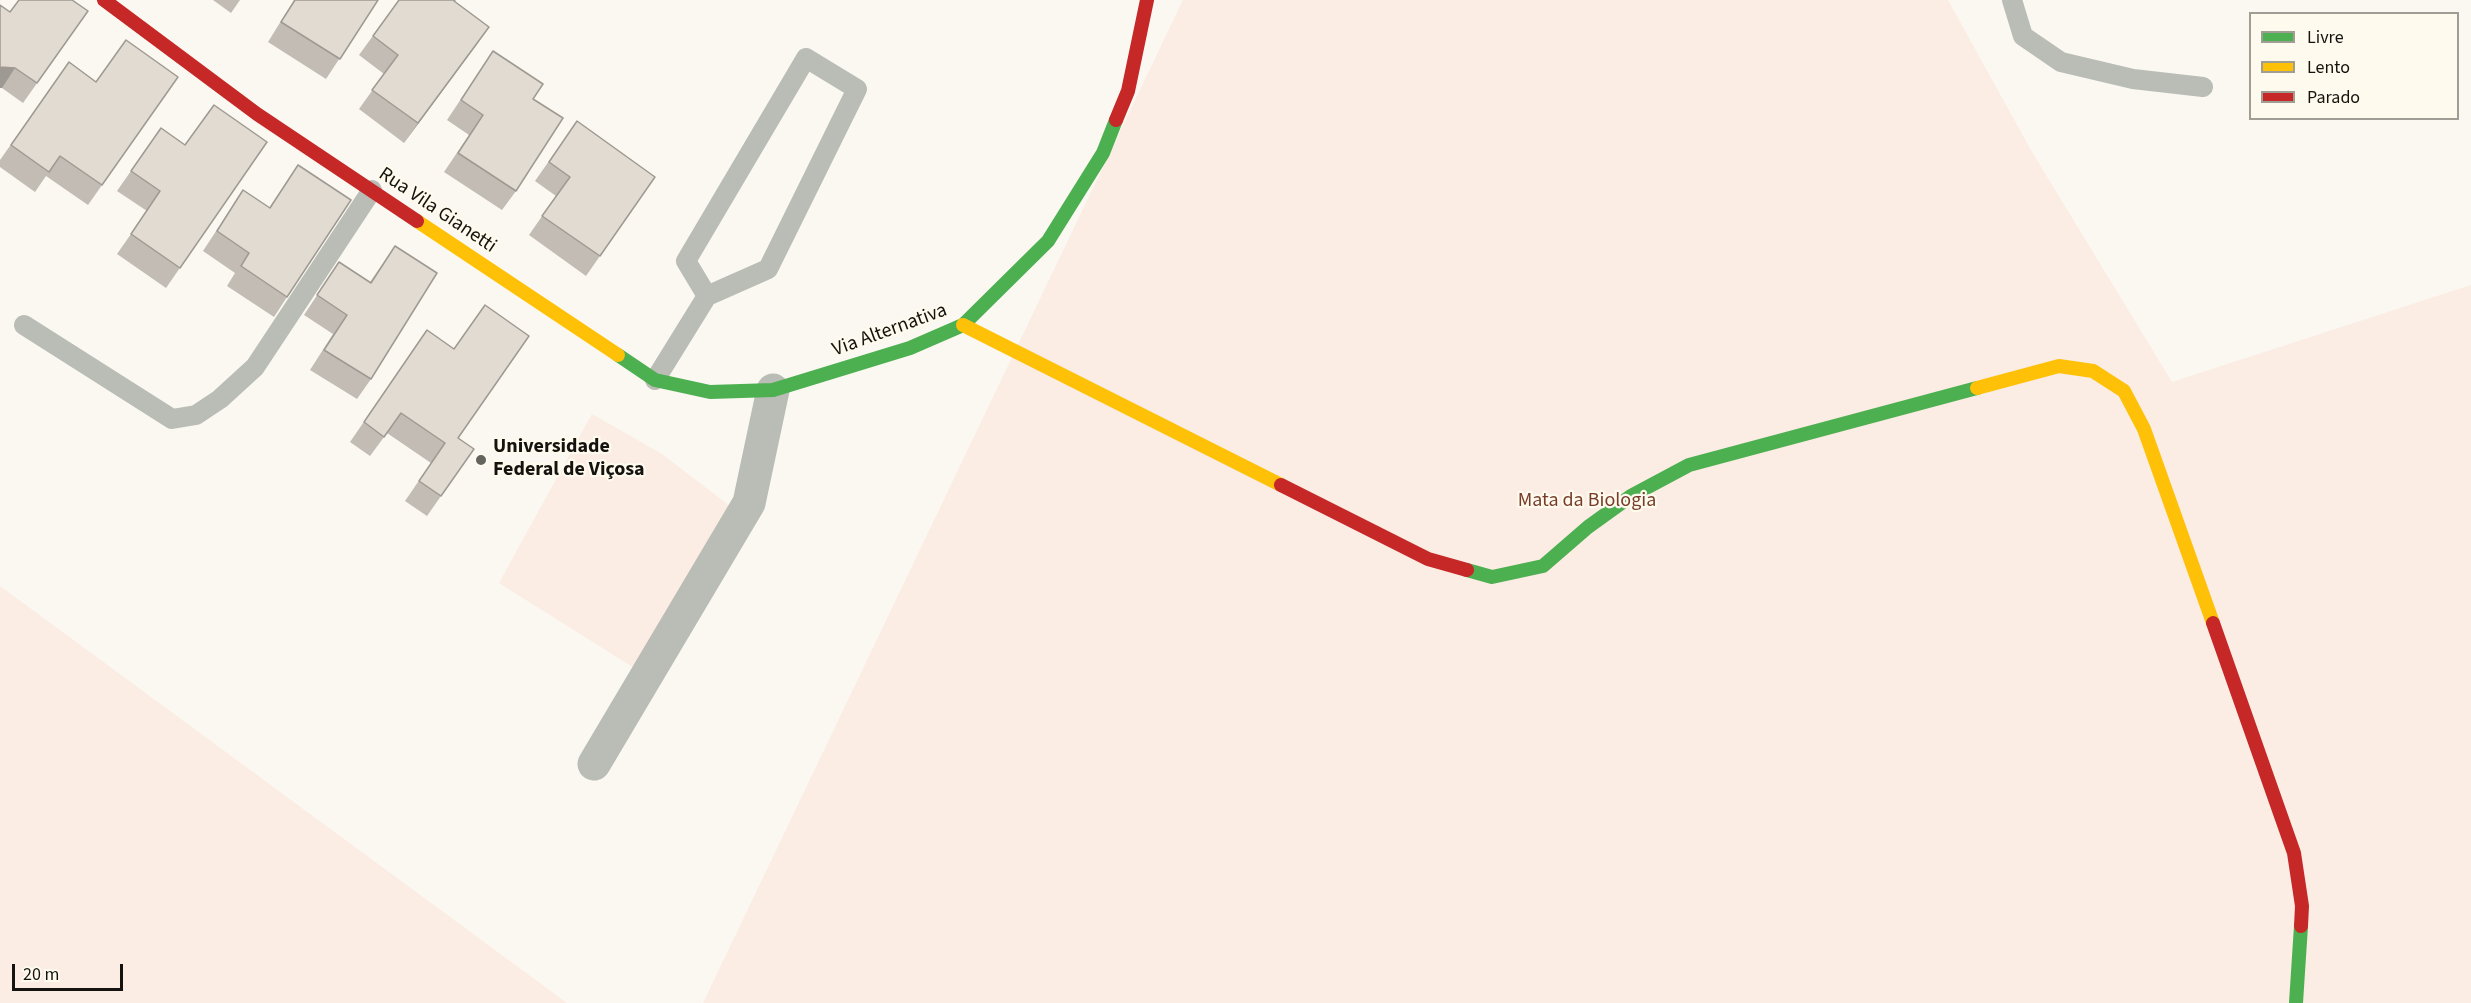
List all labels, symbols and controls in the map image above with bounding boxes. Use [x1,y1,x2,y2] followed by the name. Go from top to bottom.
[2249,12,2459,120] legend
[2307,25,2344,50] text: Livre
[2307,55,2350,80] text: Lento
[2307,85,2360,110] text: Parado
[374,163,500,259] street label: Rua Vila Gianetti
[829,299,951,363] street label: Via Alternativa
[493,436,645,483] place label: Universidade Federal de Viçosa
[474,453,488,467] marker: Universidade Federal de Viçosa
[1518,490,1656,514] park label: Mata da Biologia
[15,952,126,990] scale bar
[23,962,59,987] text: 20 m

